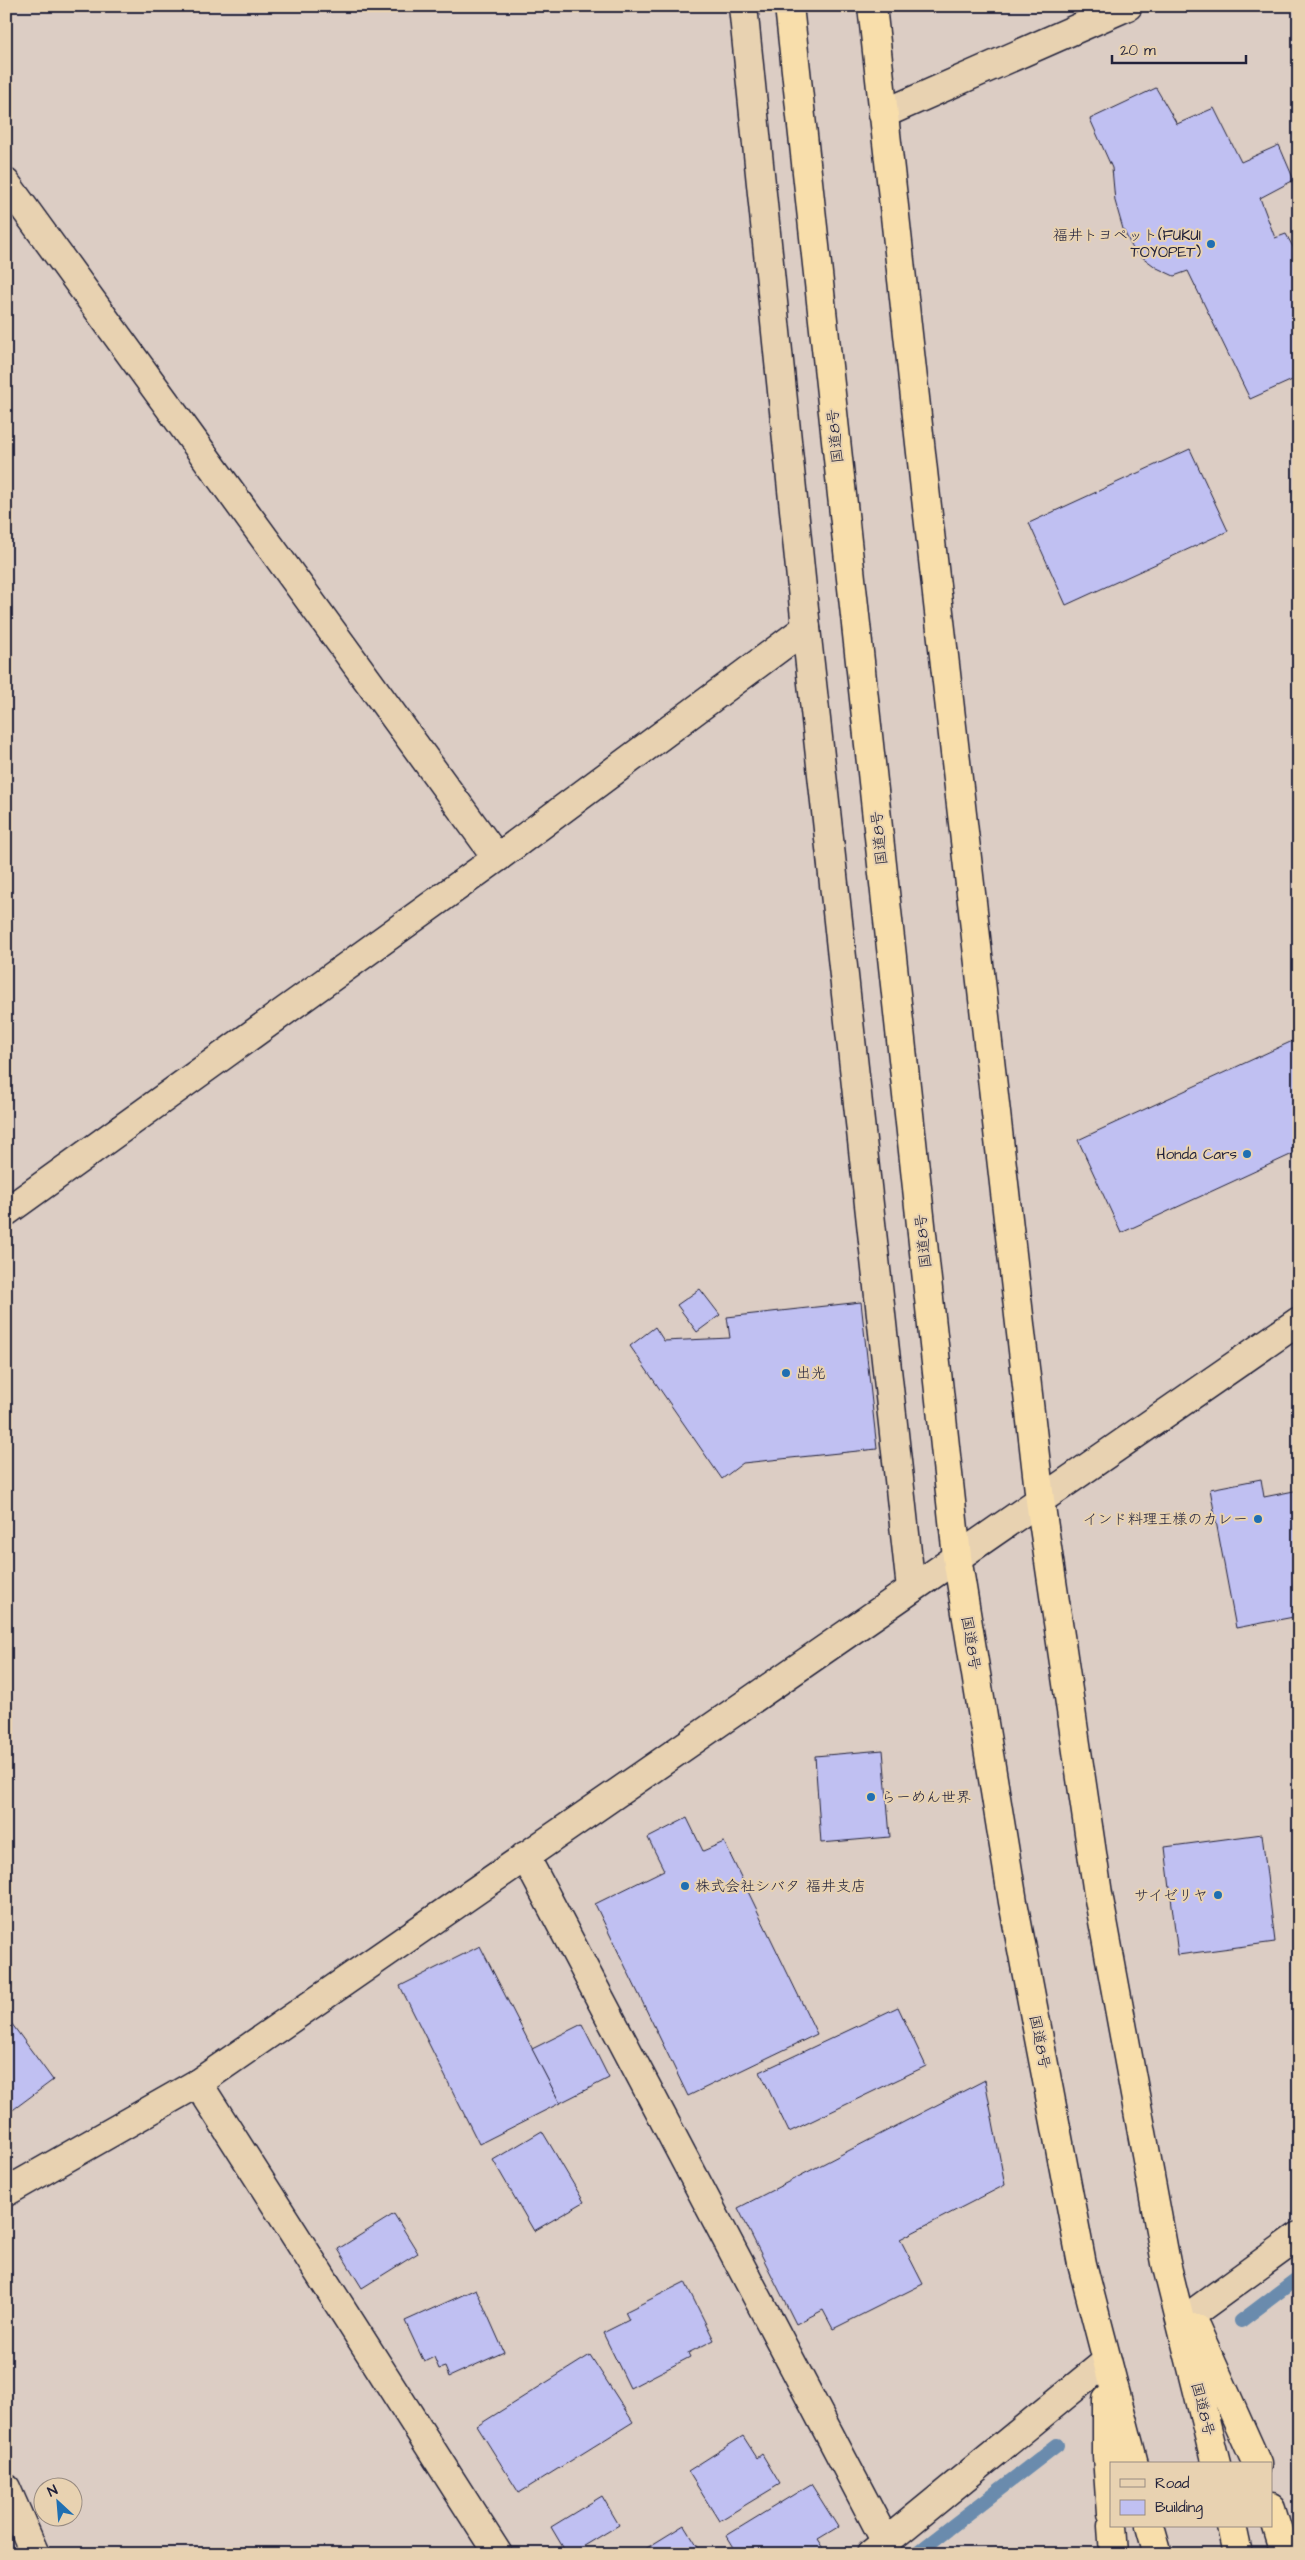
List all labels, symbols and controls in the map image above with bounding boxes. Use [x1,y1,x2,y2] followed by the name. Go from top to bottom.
[1112,32,1246,64] scale bar
[1120,40,1156,61] text: 20 m
[1053,225,1201,263] place label: 福井トヨペット(FUKUI TOYOPET)
[1205,238,1217,250] marker: 福井トヨペット(FUKUI TOYOPET)
[822,408,849,464] street label: 国道8号
[866,810,893,866] street label: 国道8号
[1157,1144,1237,1165] place label: Honda Cars
[1241,1148,1253,1160] marker: Honda Cars
[910,1213,937,1269] street label: 国道8号
[796,1363,826,1384] place label: 出光
[780,1367,792,1379] marker: 出光
[1082,1509,1248,1530] place label: インド料理王様のカレー
[1252,1513,1264,1525] marker: インド料理王様のカレー
[956,1614,985,1672] street label: 国道8号
[881,1787,971,1808] place label: らーめん世界
[865,1791,877,1803] marker: らーめん世界
[695,1876,866,1897] place label: 株式会社シバタ 福井支店
[679,1880,691,1892] marker: 株式会社シバタ 福井支店
[1134,1885,1208,1906] place label: サイゼリヤ
[1212,1889,1224,1901] marker: サイゼリヤ
[1024,2013,1055,2071] street label: 国道8号
[1186,2380,1219,2438] street label: 国道8号
[1110,2462,1272,2528] legend
[1155,2473,1190,2494] text: Road
[32,2478,82,2528] north arrow
[44,2480,61,2502] text: N
[1155,2497,1203,2519] text: Building

